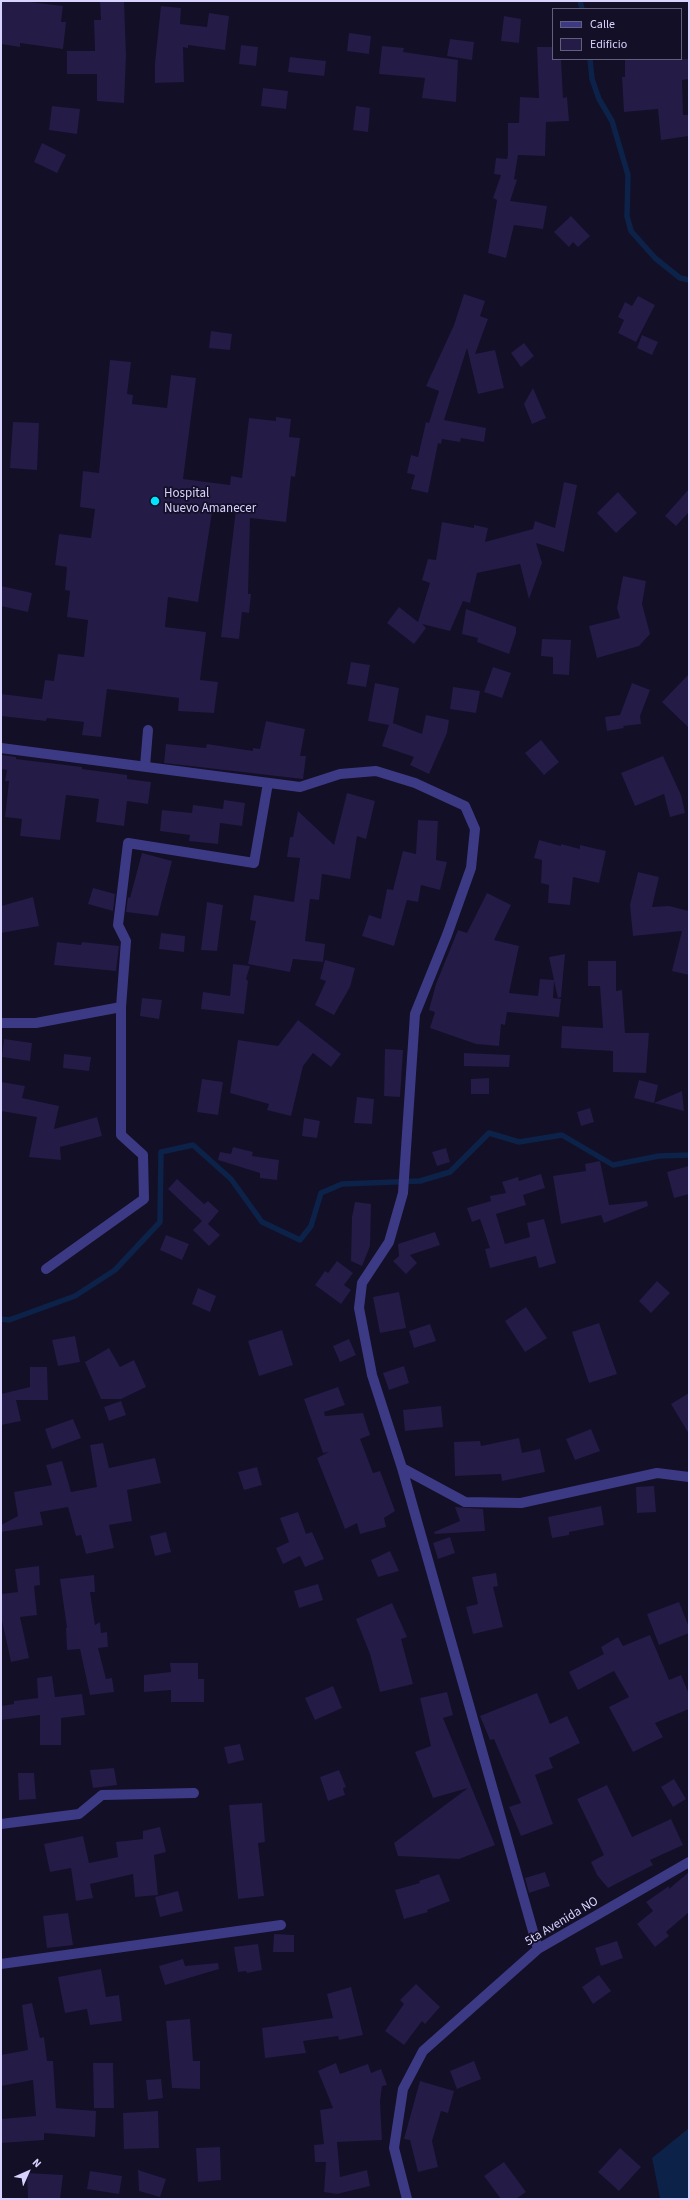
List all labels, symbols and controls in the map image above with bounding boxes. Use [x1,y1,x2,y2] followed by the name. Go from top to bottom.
[552,8,682,60] legend
[590,16,615,33] text: Calle
[590,36,627,53] text: Edificio
[164,486,256,517] place label: Hospital Nuevo Amanecer
[149,495,161,507] marker: Hospital Nuevo Amanecer
[522,1894,602,1950] street label: 5ta Avenida NO
[8,2152,48,2192] north arrow
[29,2155,45,2171] text: N

